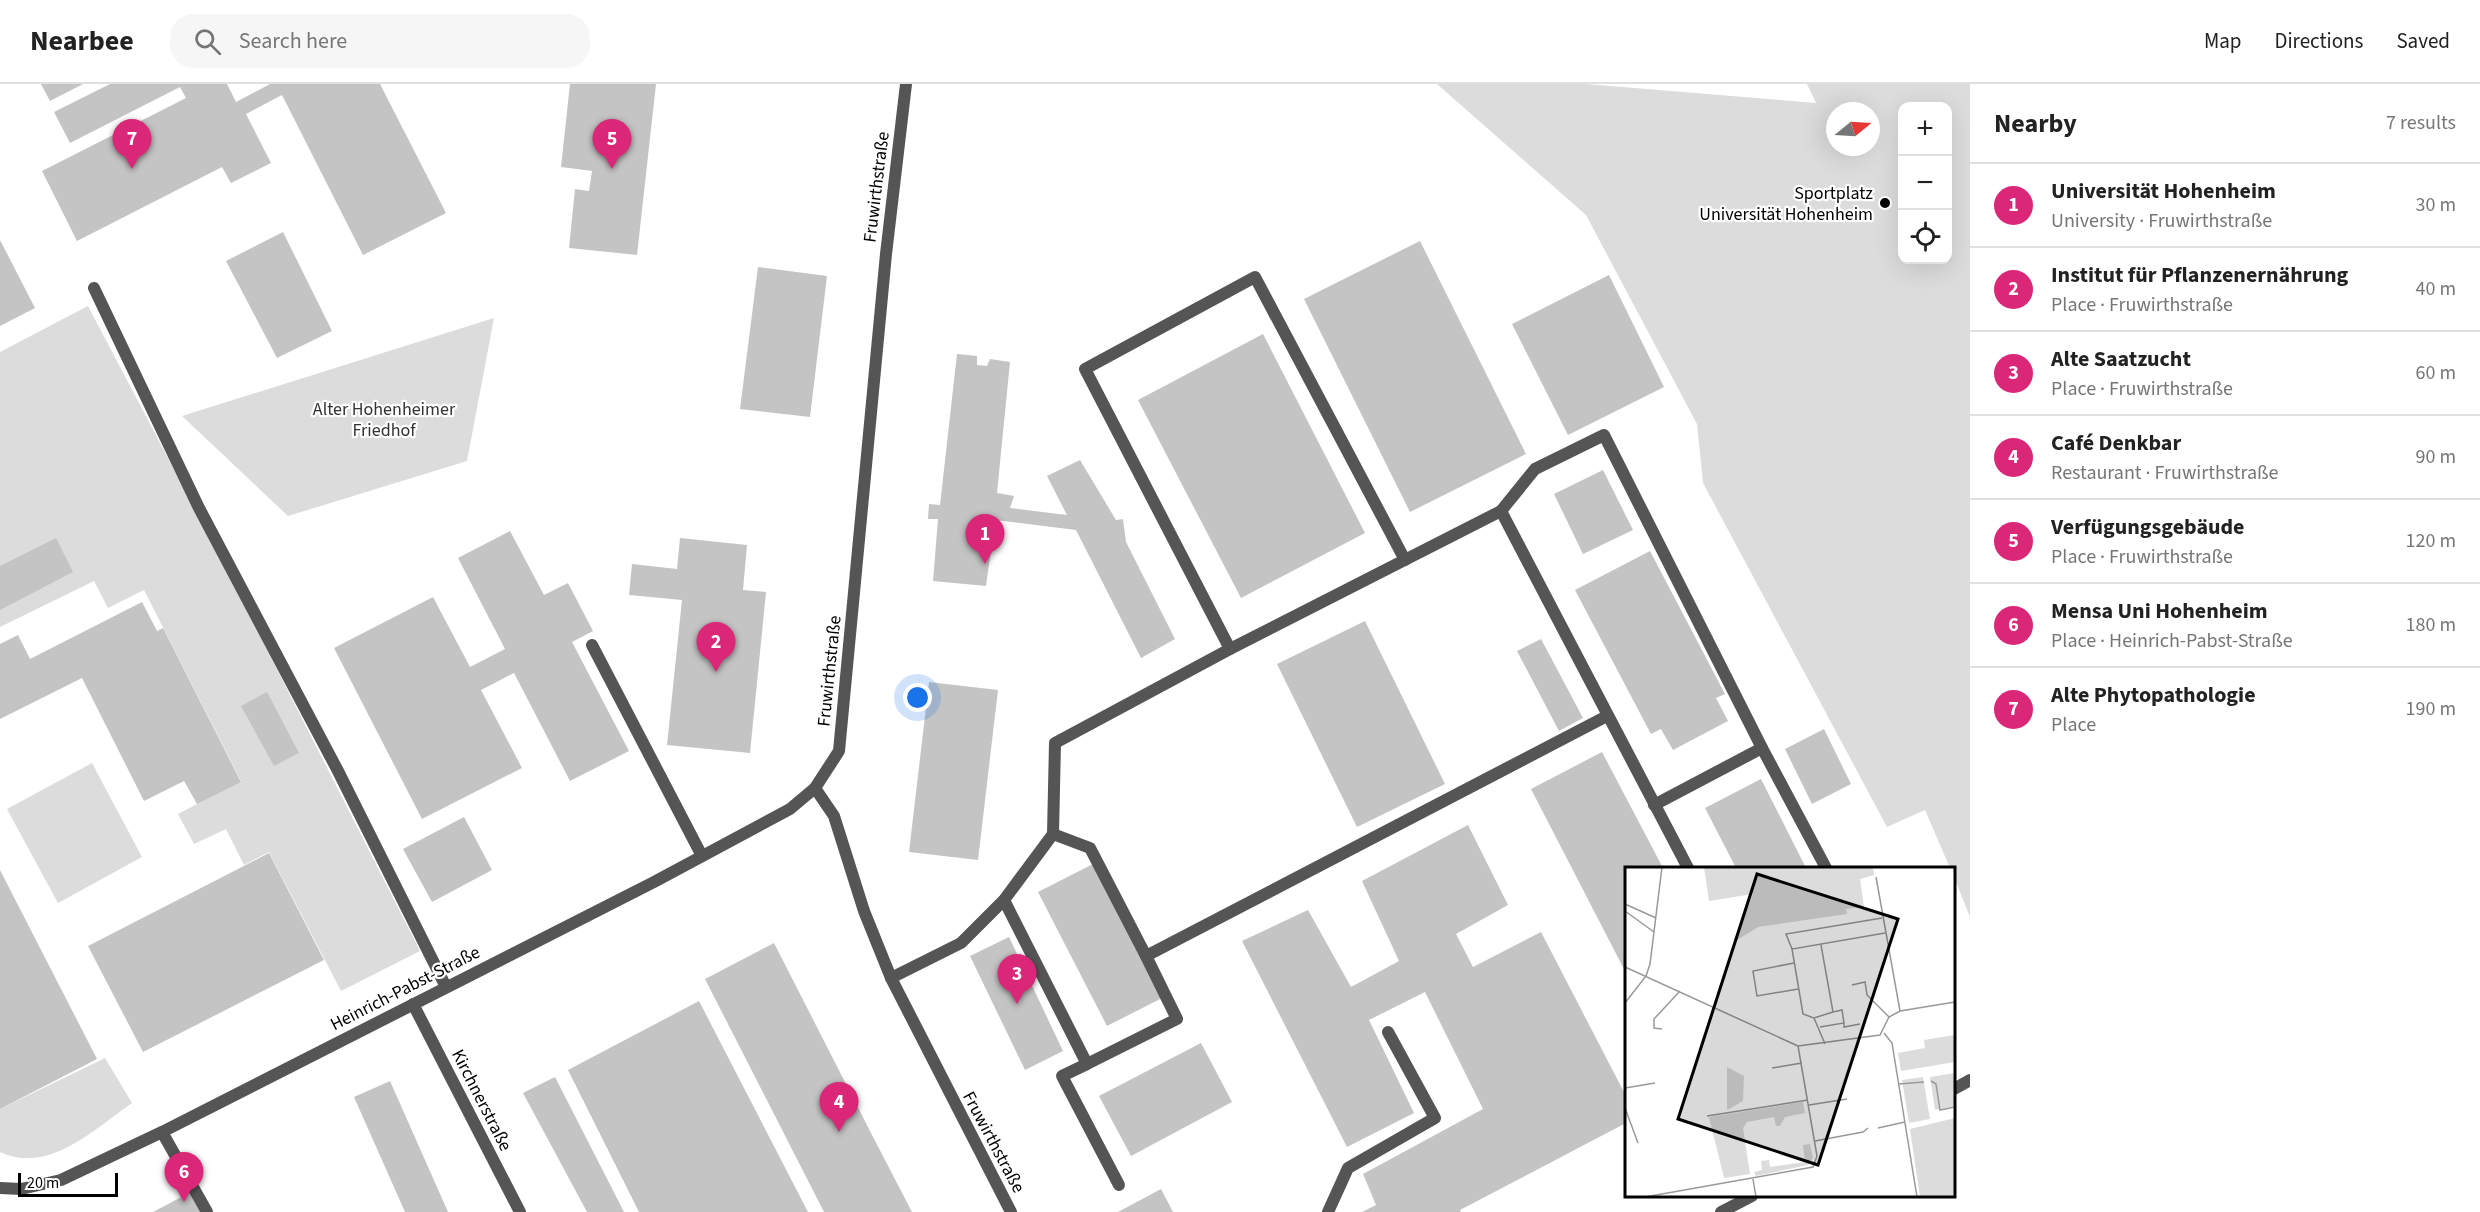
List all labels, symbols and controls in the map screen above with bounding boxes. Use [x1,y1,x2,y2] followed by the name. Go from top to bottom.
[170,14,590,68] search box
[30,21,134,61] text: Nearbee
[191,25,224,58] icon: search
[239,25,347,57] text: Search here
[2204,26,2242,56] text: Map
[2275,26,2363,56] text: Directions
[2396,26,2450,56] text: Saved
[1826,102,1880,156] north arrow
[1898,102,1952,264] map controls
[1898,102,1952,156] button: +
[1994,105,2077,142] text: Nearby
[2386,109,2456,137] text: 7 results
[112,120,152,169] pin: 7
[592,120,632,169] pin: 5
[857,130,896,244] street label: Fruwirthstraße
[1898,156,1952,210] button: −
[2051,175,2276,207] text: Universität Hohenheim
[1699,181,1873,227] place label: Sportplatz Universität Hohenheim
[2008,191,2019,219] text: 1
[2416,191,2456,219] text: 30 m
[1878,196,1892,210] marker: Sportplatz Universität Hohenheim
[2051,207,2272,235] text: University · Fruwirthstraße
[1898,210,1952,264] button: locate
[2051,259,2348,291] text: Institut für Pflanzenernährung
[2008,275,2019,303] text: 2
[2416,275,2456,303] text: 40 m
[2051,291,2233,319] text: Place · Fruwirthstraße
[2051,343,2191,375] text: Alte Saatzucht
[2008,359,2019,387] text: 3
[2416,359,2456,387] text: 60 m
[2051,375,2233,403] text: Place · Fruwirthstraße
[313,397,456,443] park label: Alter Hohenheimer Friedhof
[2051,427,2181,459] text: Café Denkbar
[2008,443,2019,471] text: 4
[2416,443,2456,471] text: 90 m
[2051,459,2279,487] text: Restaurant · Fruwirthstraße
[2051,511,2245,543] text: Verfügungsgebäude
[966,514,1004,564] pin: 1
[2008,527,2019,555] text: 5
[2406,527,2456,555] text: 120 m
[2051,543,2233,571] text: Place · Fruwirthstraße
[2051,595,2268,627] text: Mensa Uni Hohenheim
[2008,611,2019,639] text: 6
[2406,611,2456,639] text: 180 m
[811,614,848,728] street label: Fruwirthstraße
[696,622,736,672] pin: 2
[2051,627,2293,655] text: Place · Heinrich-Pabst-Straße
[2051,679,2256,711] text: Alte Phytopathologie
[903,683,932,712] your location
[2008,695,2019,723] text: 7
[2406,695,2456,723] text: 190 m
[2051,711,2096,739] text: Place
[1625,867,1955,1197] inset map
[326,940,485,1037] street label: Heinrich-Pabst-Straße
[998,954,1036,1004] pin: 3
[445,1045,518,1156] street label: Kirchnerstraße
[820,1082,858,1132] pin: 4
[956,1087,1031,1197] street label: Fruwirthstraße
[164,1152,204,1202] pin: 6
[18,1170,118,1198] scale bar
[27,1172,59,1194] text: 20 m

